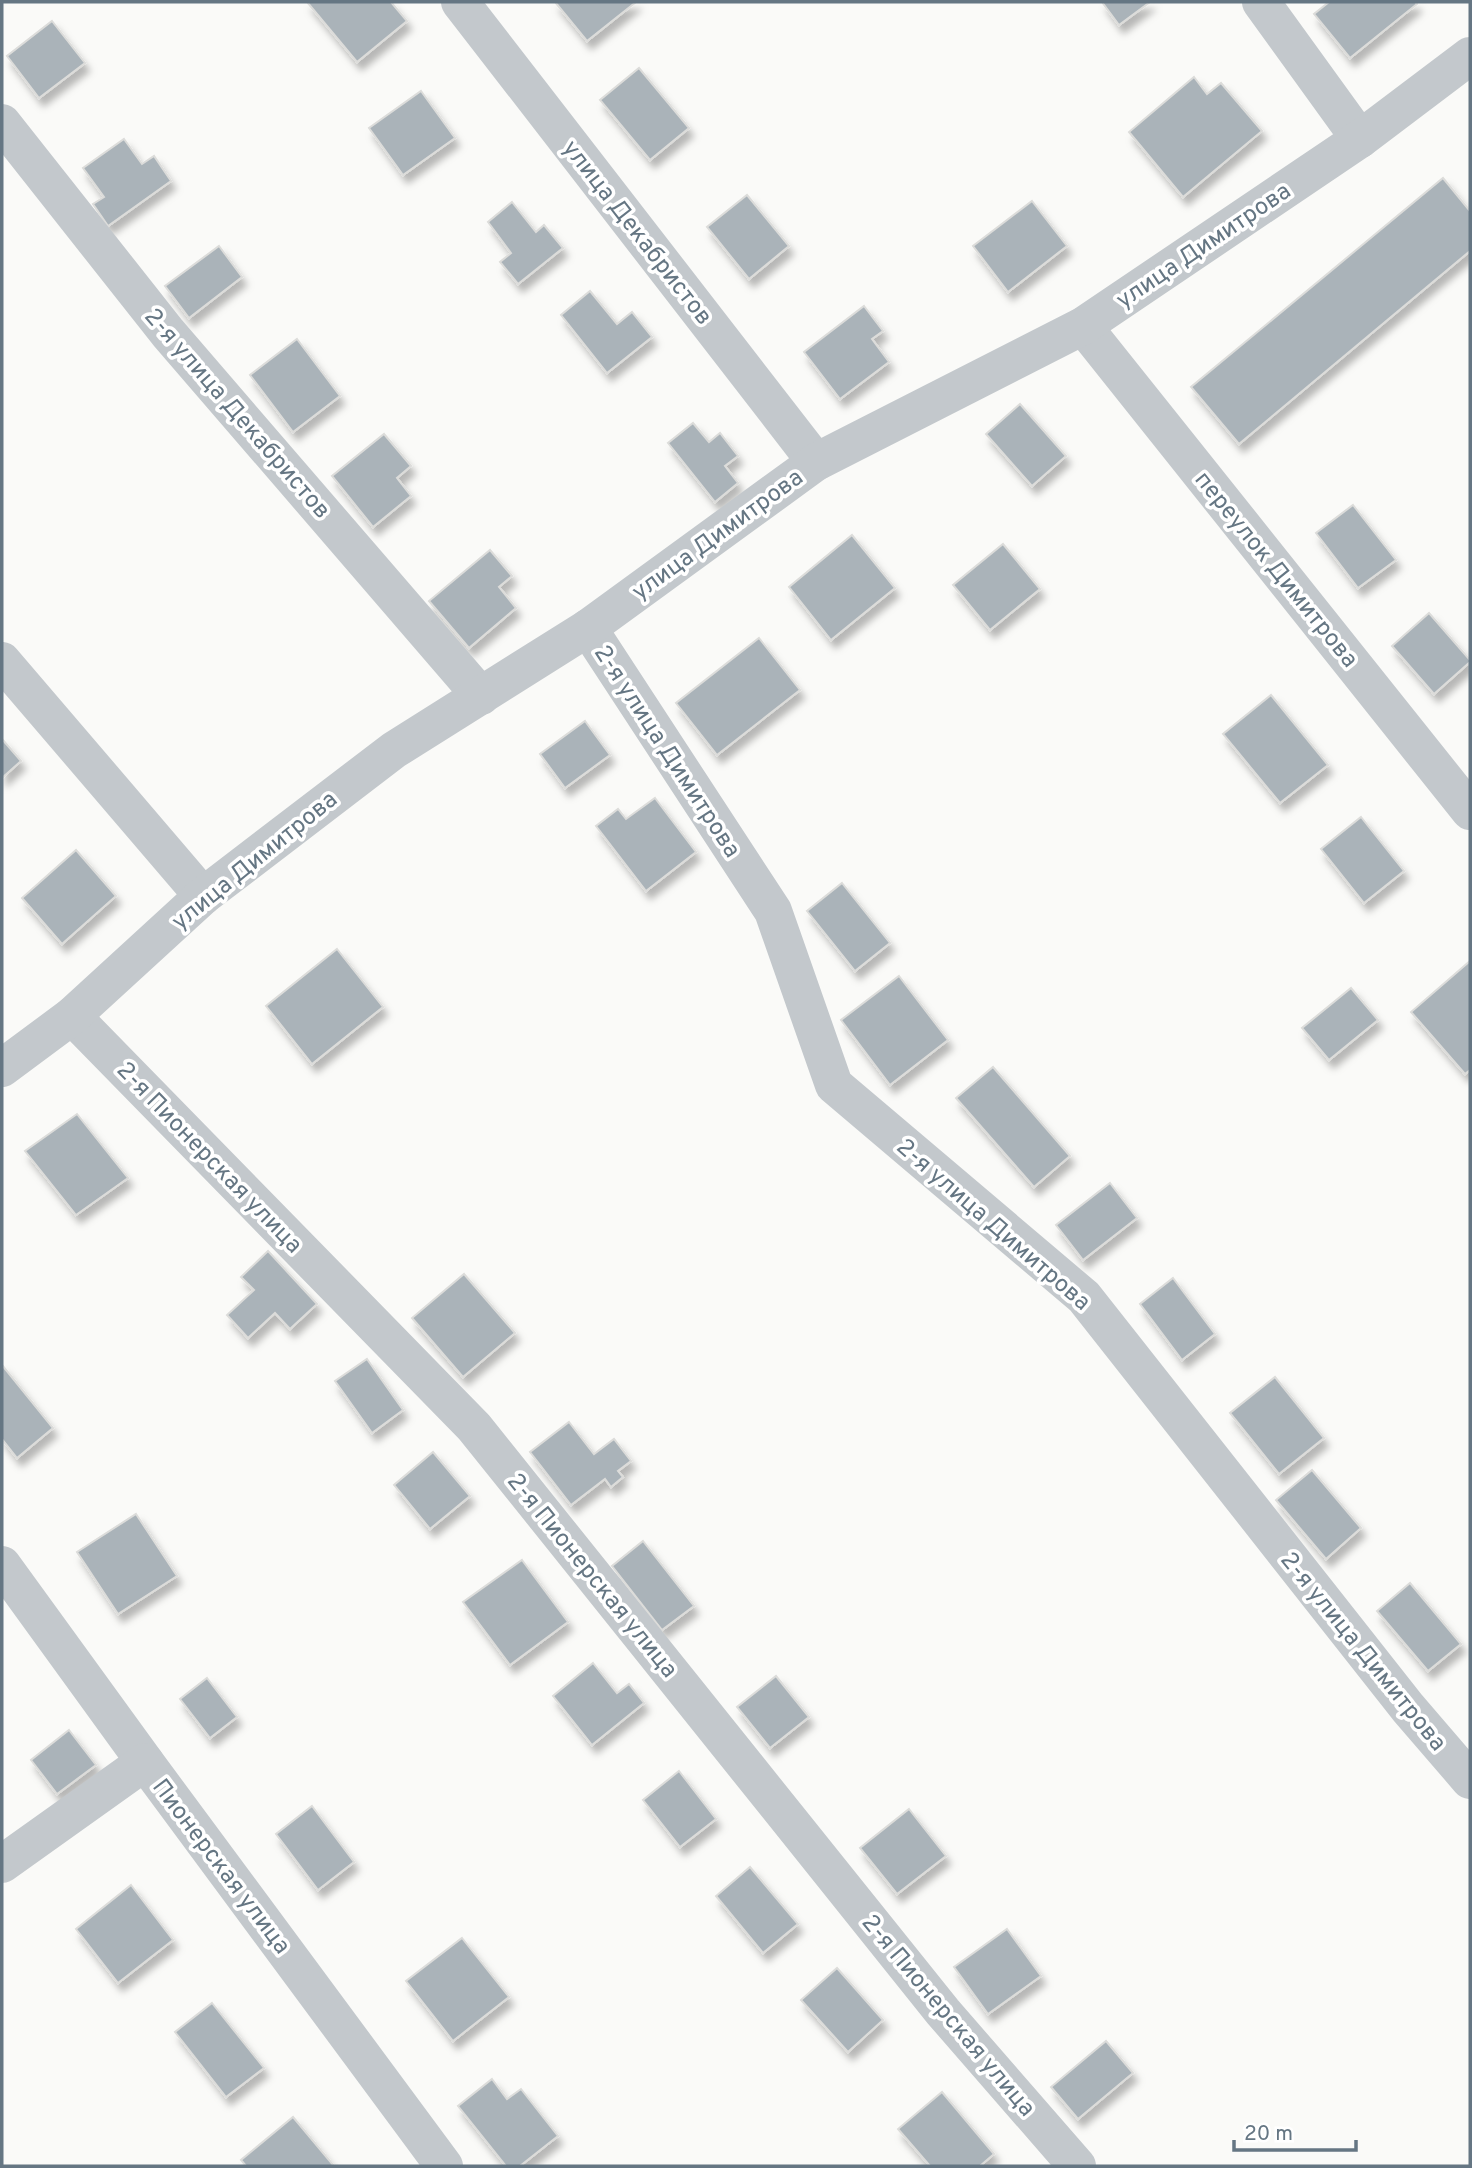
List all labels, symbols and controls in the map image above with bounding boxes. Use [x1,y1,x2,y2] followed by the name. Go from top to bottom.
[555,135,718,332] street label: улица Декабристов
[1111,177,1297,316] street label: улица Димитрова
[137,303,336,526] street label: 2-я улица Декабристов
[627,463,810,608] street label: улица Димитрова
[1187,466,1364,674] street label: переулок Димитрова
[586,640,746,864] street label: 2-я улица Димитрова
[166,786,344,938] street label: улица Димитрова
[109,1056,308,1261] street label: 2-я Пионерская улица
[889,1133,1096,1318] street label: 2-я улица Димитрова
[500,1468,683,1685] street label: 2-я Пионерская улица
[1273,1547,1452,1758] street label: 2-я улица Димитрова
[145,1774,296,1961] street label: Пионерская улица
[854,1909,1041,2124] street label: 2-я Пионерская улица
[1234,2108,1356,2152] scale bar
[1244,2121,1293,2148] text: 20 m

